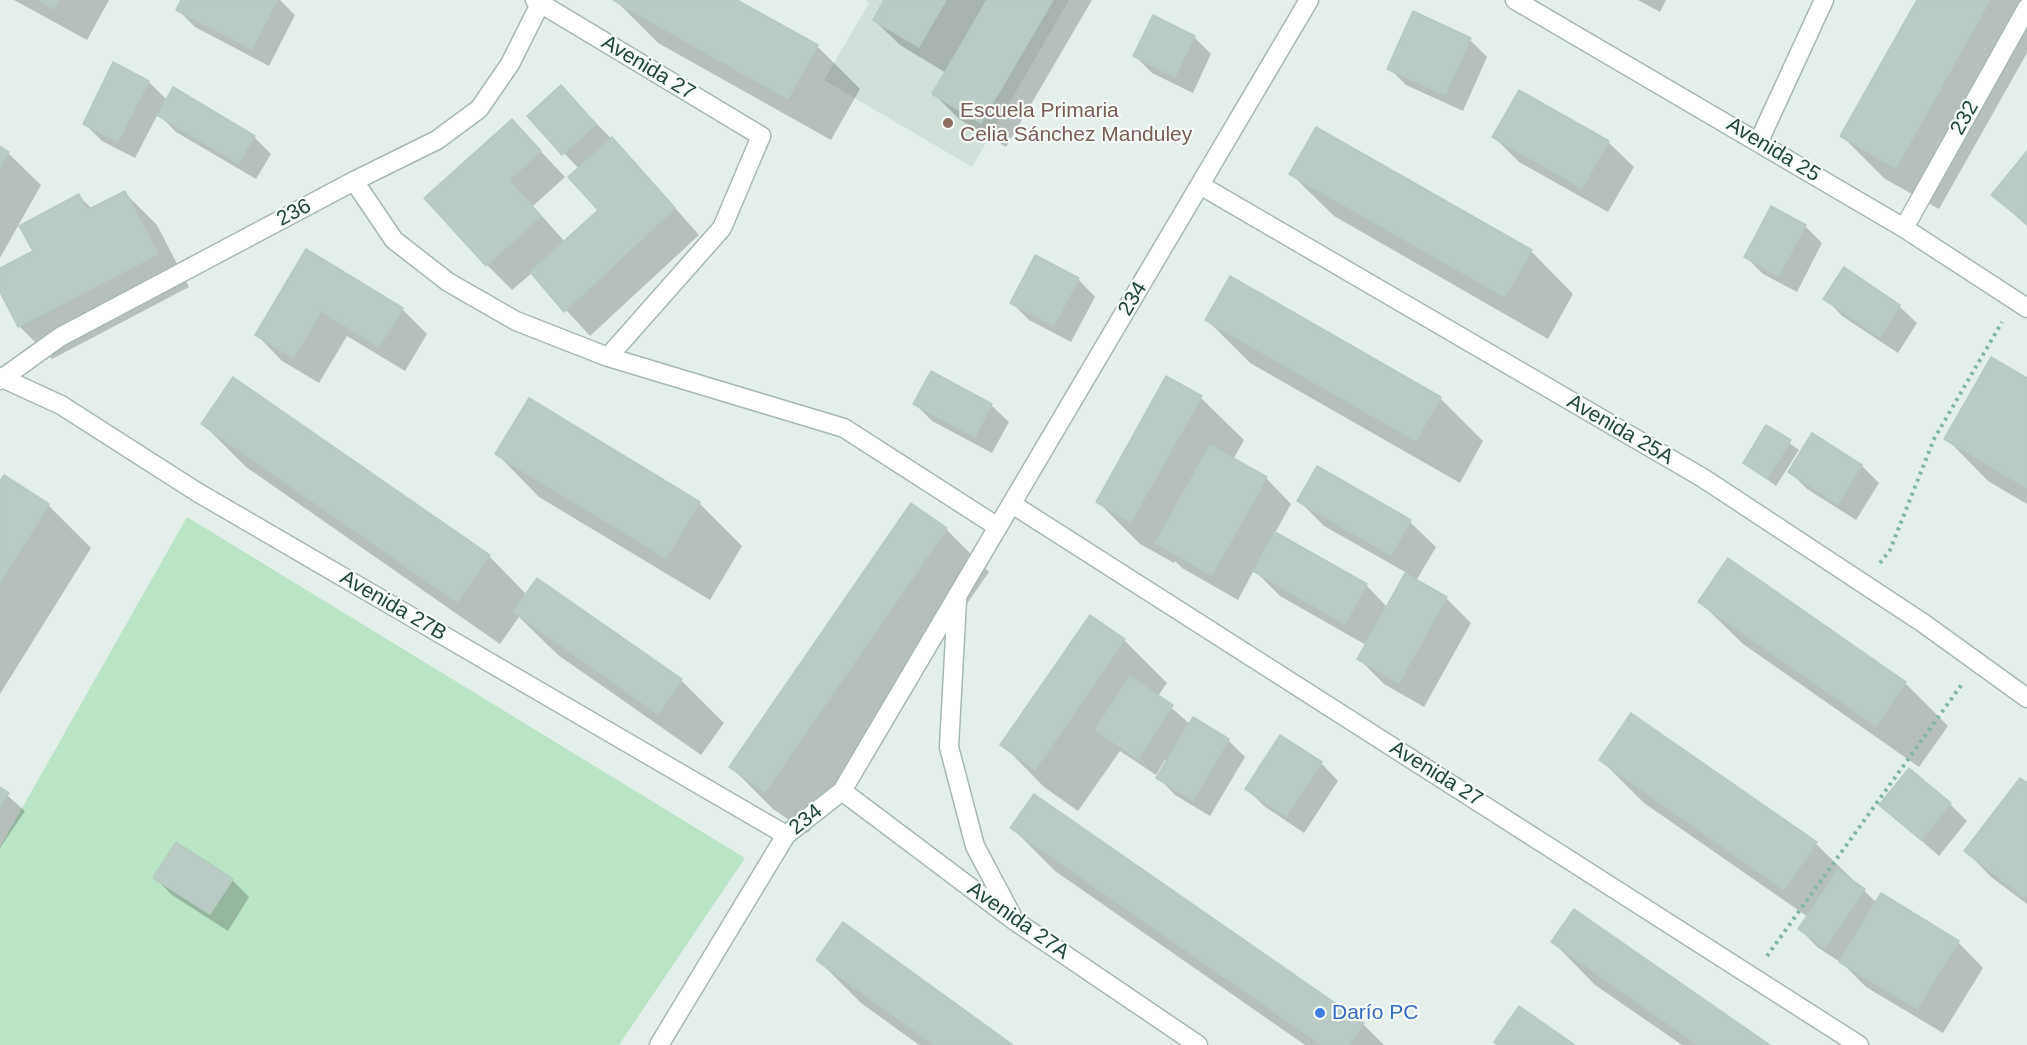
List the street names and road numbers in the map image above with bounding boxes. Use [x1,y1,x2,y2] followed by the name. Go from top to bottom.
[597,30,699,106] street label: Avenida 27
[1945,97,1985,139] street label: 232
[1722,112,1824,188] street label: Avenida 25
[273,194,315,232] street label: 236
[1113,277,1153,321] street label: 234
[1562,389,1678,471] street label: Avenida 25A
[335,565,451,647] street label: Avenida 27B
[1385,736,1487,812] street label: Avenida 27
[784,799,828,841] street label: 234
[962,877,1074,965] street label: Avenida 27A

